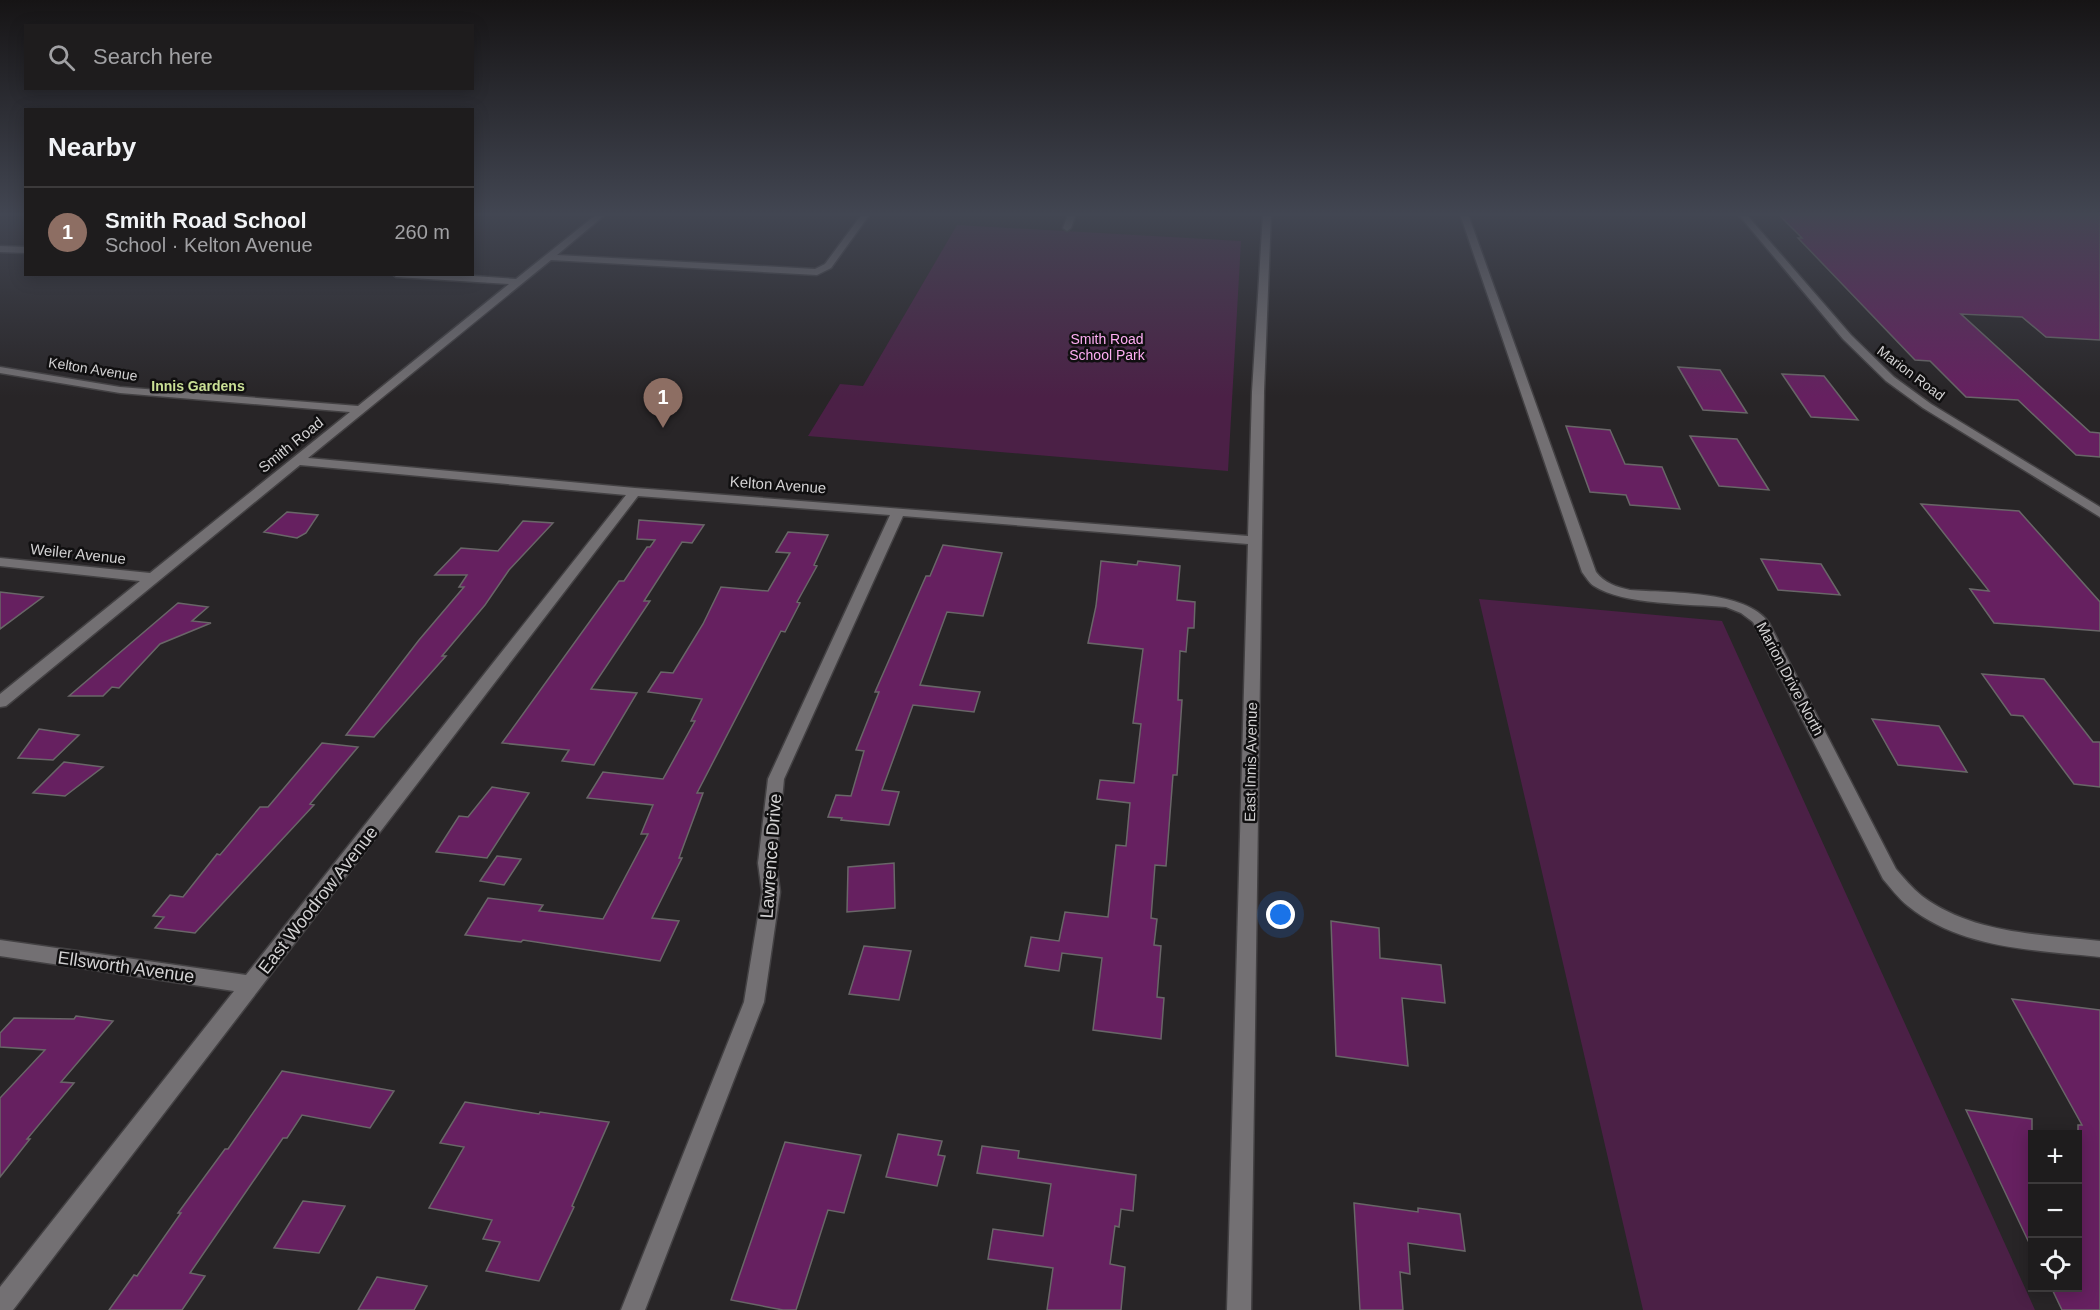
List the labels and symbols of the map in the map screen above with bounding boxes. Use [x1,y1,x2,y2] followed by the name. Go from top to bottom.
[1069,331,1146,363] park label: Smith Road School Park
[1874,342,1948,404] street label: Marion Road
[47,354,139,384] street label: Kelton Avenue
[151,378,245,394] district label: Innis Gardens
[644,378,682,428] pin: 1
[255,413,326,476] street label: Smith Road
[729,473,827,496] street label: Kelton Avenue
[29,540,127,567] street label: Weiler Avenue
[1753,619,1827,738] street label: Marion Drive North
[1241,702,1260,822] street label: East Innis Avenue
[757,793,785,919] street label: Lawrence Drive
[254,822,382,978] street label: East Woodrow Avenue
[1266,900,1295,929] your location
[56,948,196,986] street label: Ellsworth Avenue

